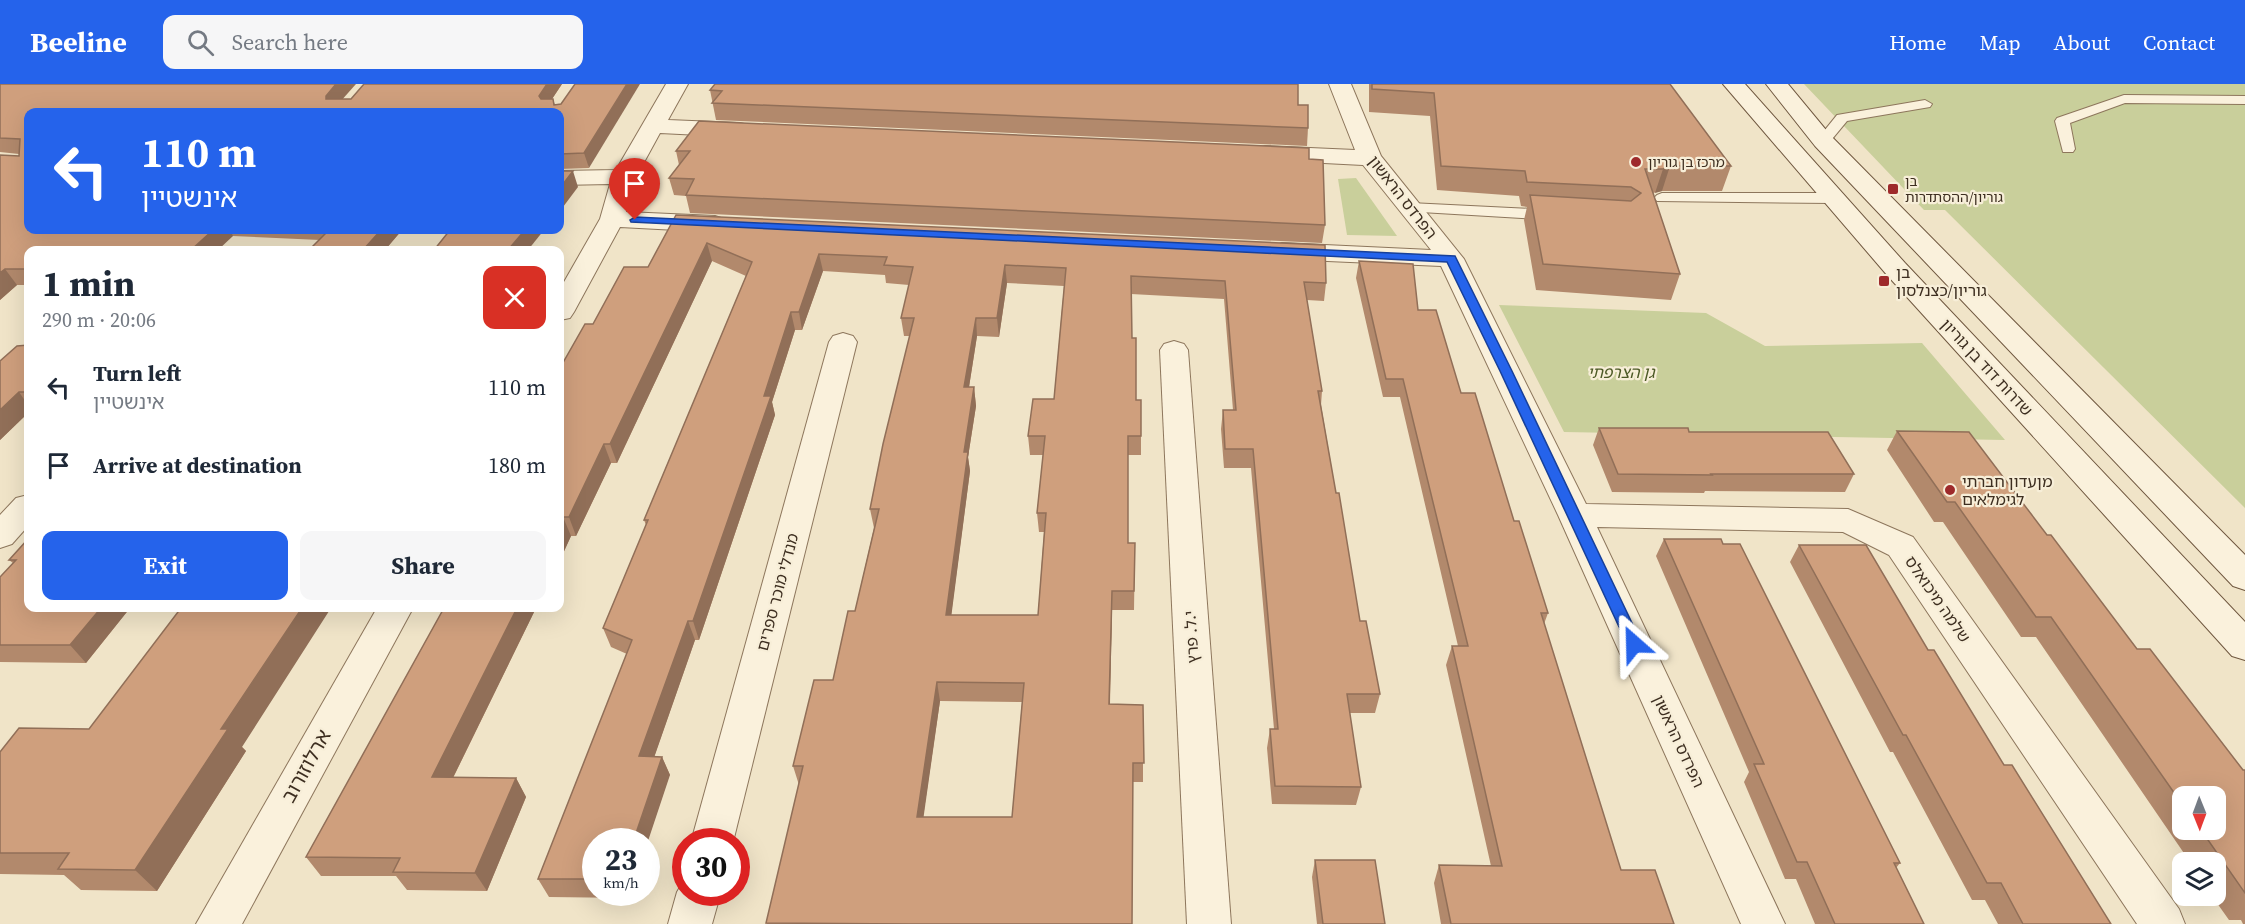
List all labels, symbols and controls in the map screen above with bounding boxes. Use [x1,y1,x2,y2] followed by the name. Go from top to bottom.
[163,15,583,69] search box
[30,23,127,61] text: Beeline
[184,26,217,59] icon: search
[232,27,348,57] text: Search here
[1889,28,1947,57] text: Home
[1980,28,2021,57] text: Map
[2054,28,2110,57] text: About
[2143,28,2215,57] text: Contact
[141,123,256,181] text: 110 m
[42,132,120,210] icon: left
[1364,151,1442,243] street label: הפרדס הראשון
[1648,152,1725,172] place label: מרכז בן גוריון
[1629,155,1643,169] marker: מרכז בן גוריון
[609,158,660,220] pin
[618,167,651,200] icon: arrive
[1905,171,2003,207] place label: בן גוריון/ההסתדרות
[141,179,237,216] text: אינשטיין
[1886,182,1900,196] marker: בן גוריון/ההסתדרות
[42,259,135,308] text: 1 min
[1896,261,1987,301] place label: בן גוריון/כצנלסון
[483,266,546,329] button: close
[1877,274,1891,288] marker: בן גוריון/כצנלסון
[42,306,156,334] text: 290 m · 20:06
[1936,314,2038,420] street label: שדרות דוד בן גוריון
[93,358,181,388] text: Turn left
[1587,361,1656,383] park label: גן הצרפתי
[42,371,75,404] icon: left
[488,372,546,402] text: 110 m
[93,388,164,416] text: אינשטיין
[42,449,75,482] icon: arrive
[93,450,302,480] text: Arrive at destination
[488,450,546,480] text: 180 m
[1962,470,2053,510] place label: מןעדון חברתי לגימלאים
[1943,483,1957,497] marker: מןעדון חברתי לגימלאים
[42,531,288,600] button: Exit
[300,531,546,600] button: Share
[751,531,803,653] street label: מנדלי מוכר ספרים
[1900,551,1976,647] street label: שלמה מיכואלס
[1178,610,1204,664] street label: י.ל. פרץ
[1602,612,1666,676] position arrow
[1648,691,1710,791] street label: הפרדס הראשון
[274,724,338,808] street label: ארלוזורוב
[2172,786,2226,840] north arrow
[2172,786,2226,906] map controls
[672,828,750,906] speed limit sign: 30
[605,839,637,880] text: 23
[2172,852,2226,906] button: layers
[603,872,639,893] text: km/h

